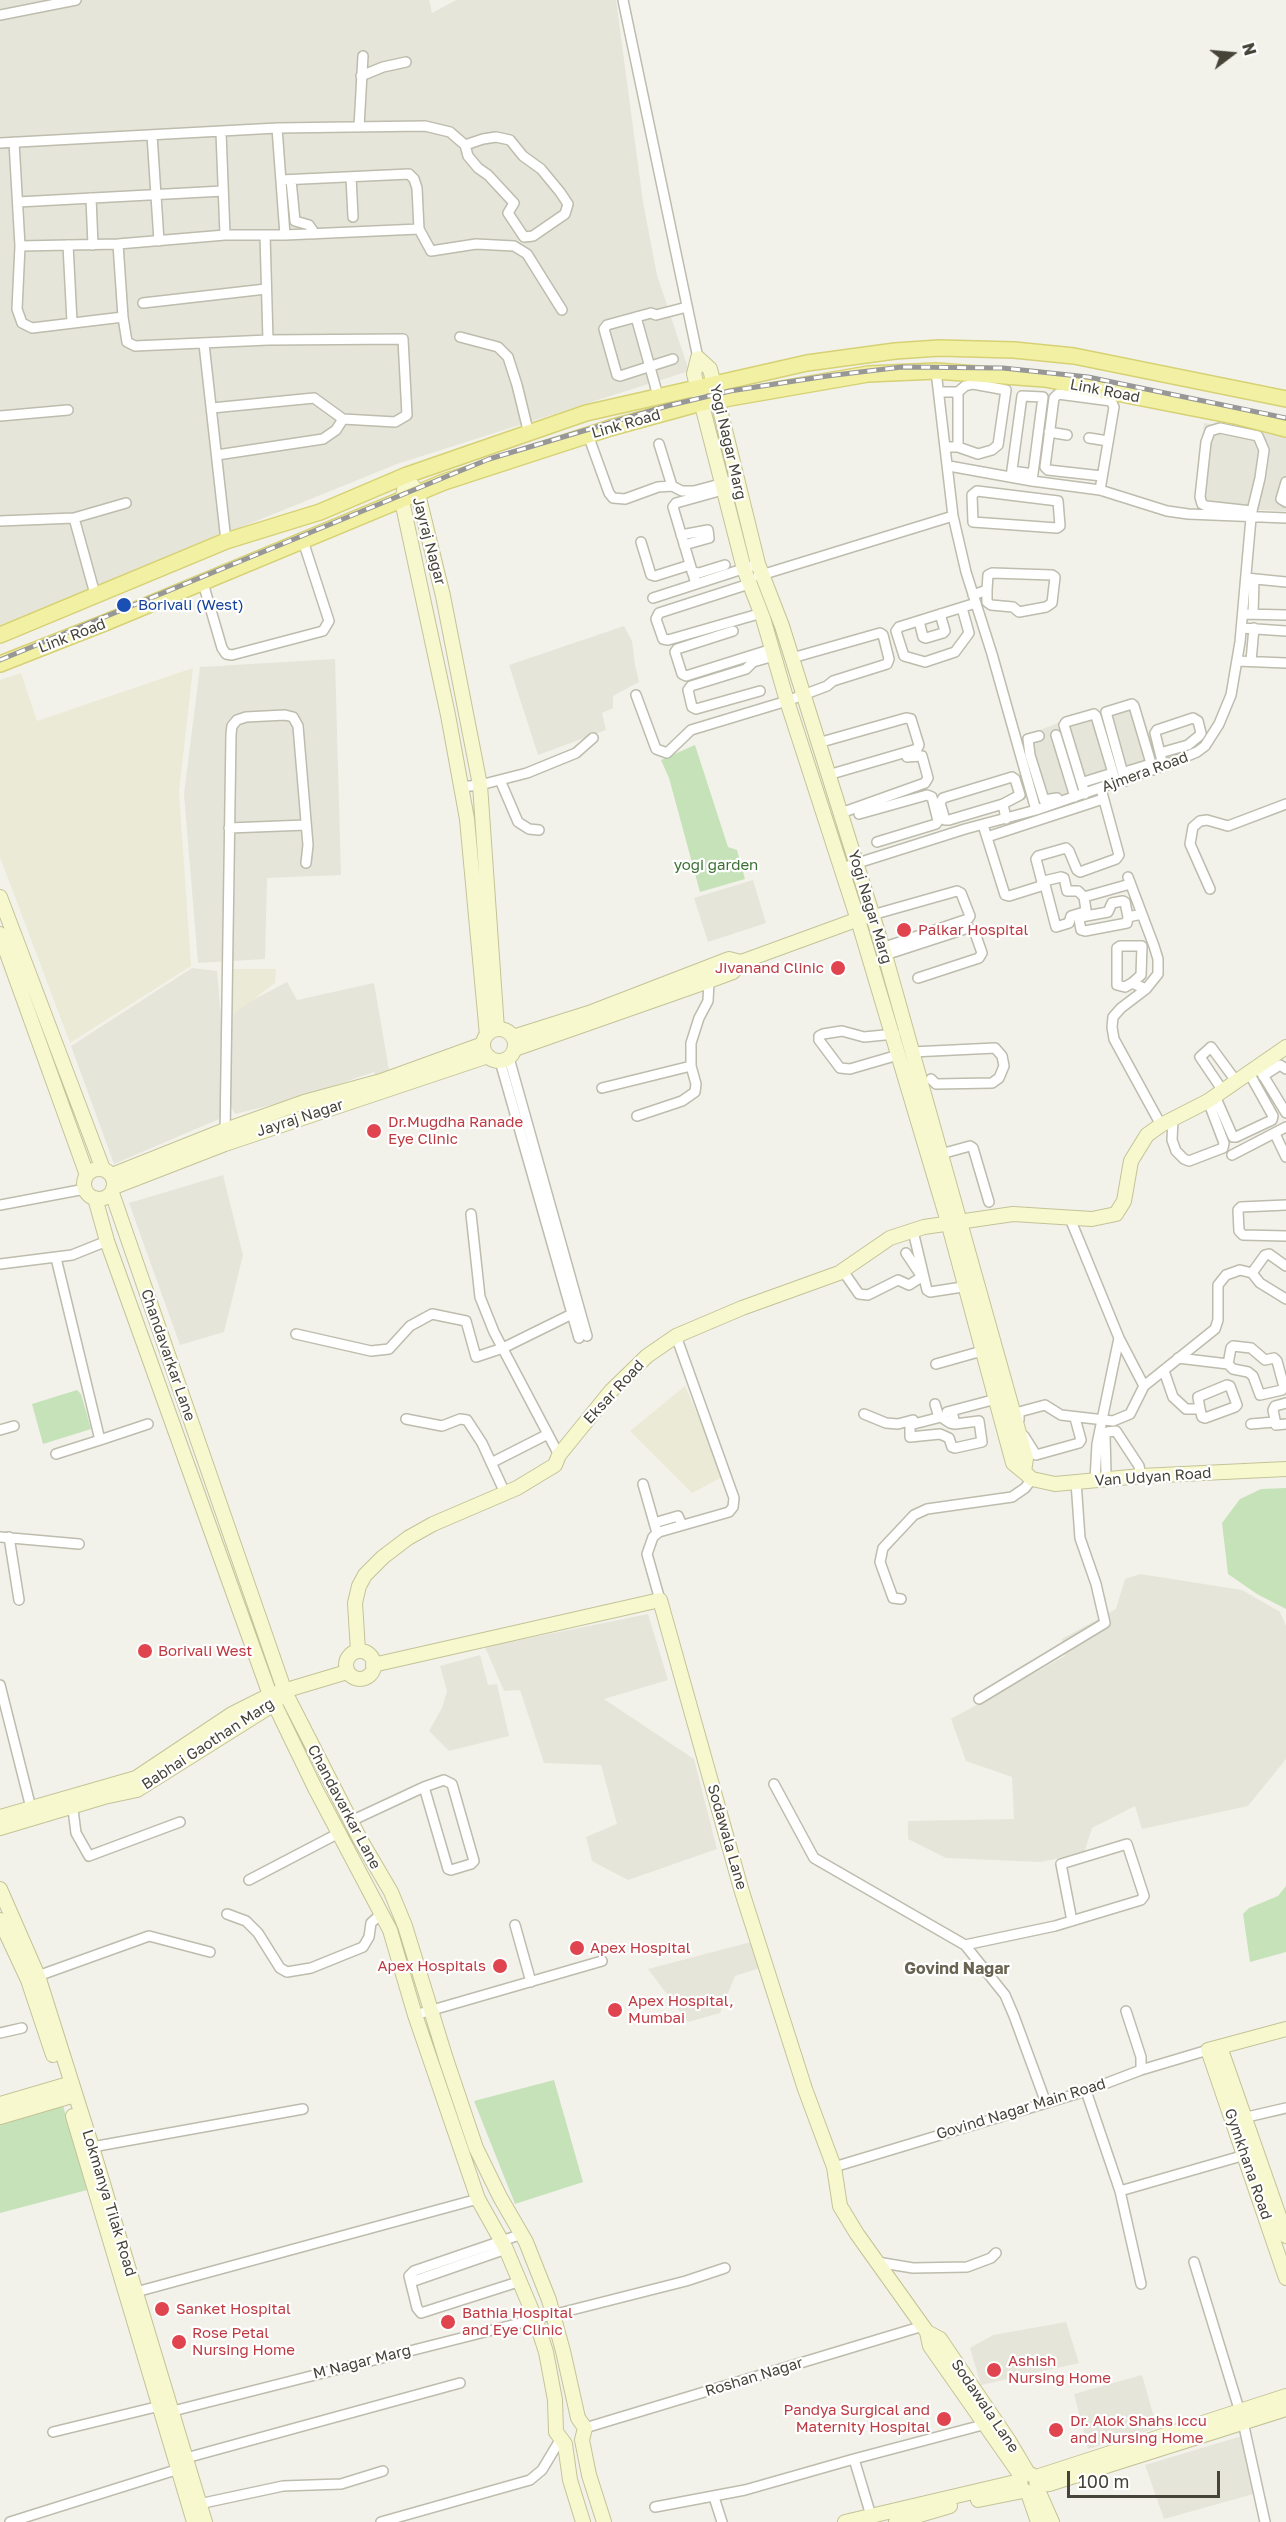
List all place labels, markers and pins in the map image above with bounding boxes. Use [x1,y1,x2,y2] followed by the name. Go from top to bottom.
[115,596,133,614] marker: Borivali (West)
[138,596,244,614] place label: Borivali (West)
[895,921,913,939] marker: Palkar Hospital
[918,921,1028,939] place label: Palkar Hospital
[715,959,824,977] place label: Jivanand Clinic
[829,959,847,977] marker: Jivanand Clinic
[388,1113,523,1148] place label: Dr.Mugdha Ranade Eye Clinic
[365,1122,383,1140] marker: Dr.Mugdha Ranade Eye Clinic
[136,1642,154,1660] marker: Borivali West
[158,1642,252,1660] place label: Borivali West
[568,1939,586,1957] marker: Apex Hospital
[590,1939,691,1957] place label: Apex Hospital
[378,1957,486,1975] place label: Apex Hospitals
[491,1957,509,1975] marker: Apex Hospitals
[628,1992,734,2027] place label: Apex Hospital, Mumbai
[606,2001,624,2019] marker: Apex Hospital, Mumbai
[153,2300,171,2318] marker: Sanket Hospital
[176,2300,291,2318] place label: Sanket Hospital
[462,2304,573,2339] place label: Bathia Hospital and Eye Clinic
[439,2313,457,2331] marker: Bathia Hospital and Eye Clinic
[192,2324,295,2359] place label: Rose Petal Nursing Home
[170,2333,188,2351] marker: Rose Petal Nursing Home
[1008,2352,1111,2387] place label: Ashish Nursing Home
[985,2361,1003,2379] marker: Ashish Nursing Home
[783,2401,930,2436] place label: Pandya Surgical and Maternity Hospital
[935,2410,953,2428] marker: Pandya Surgical and Maternity Hospital
[1070,2412,1207,2447] place label: Dr. Alok Shahs Iccu and Nursing Home
[1047,2421,1065,2439] marker: Dr. Alok Shahs Iccu and Nursing Home

